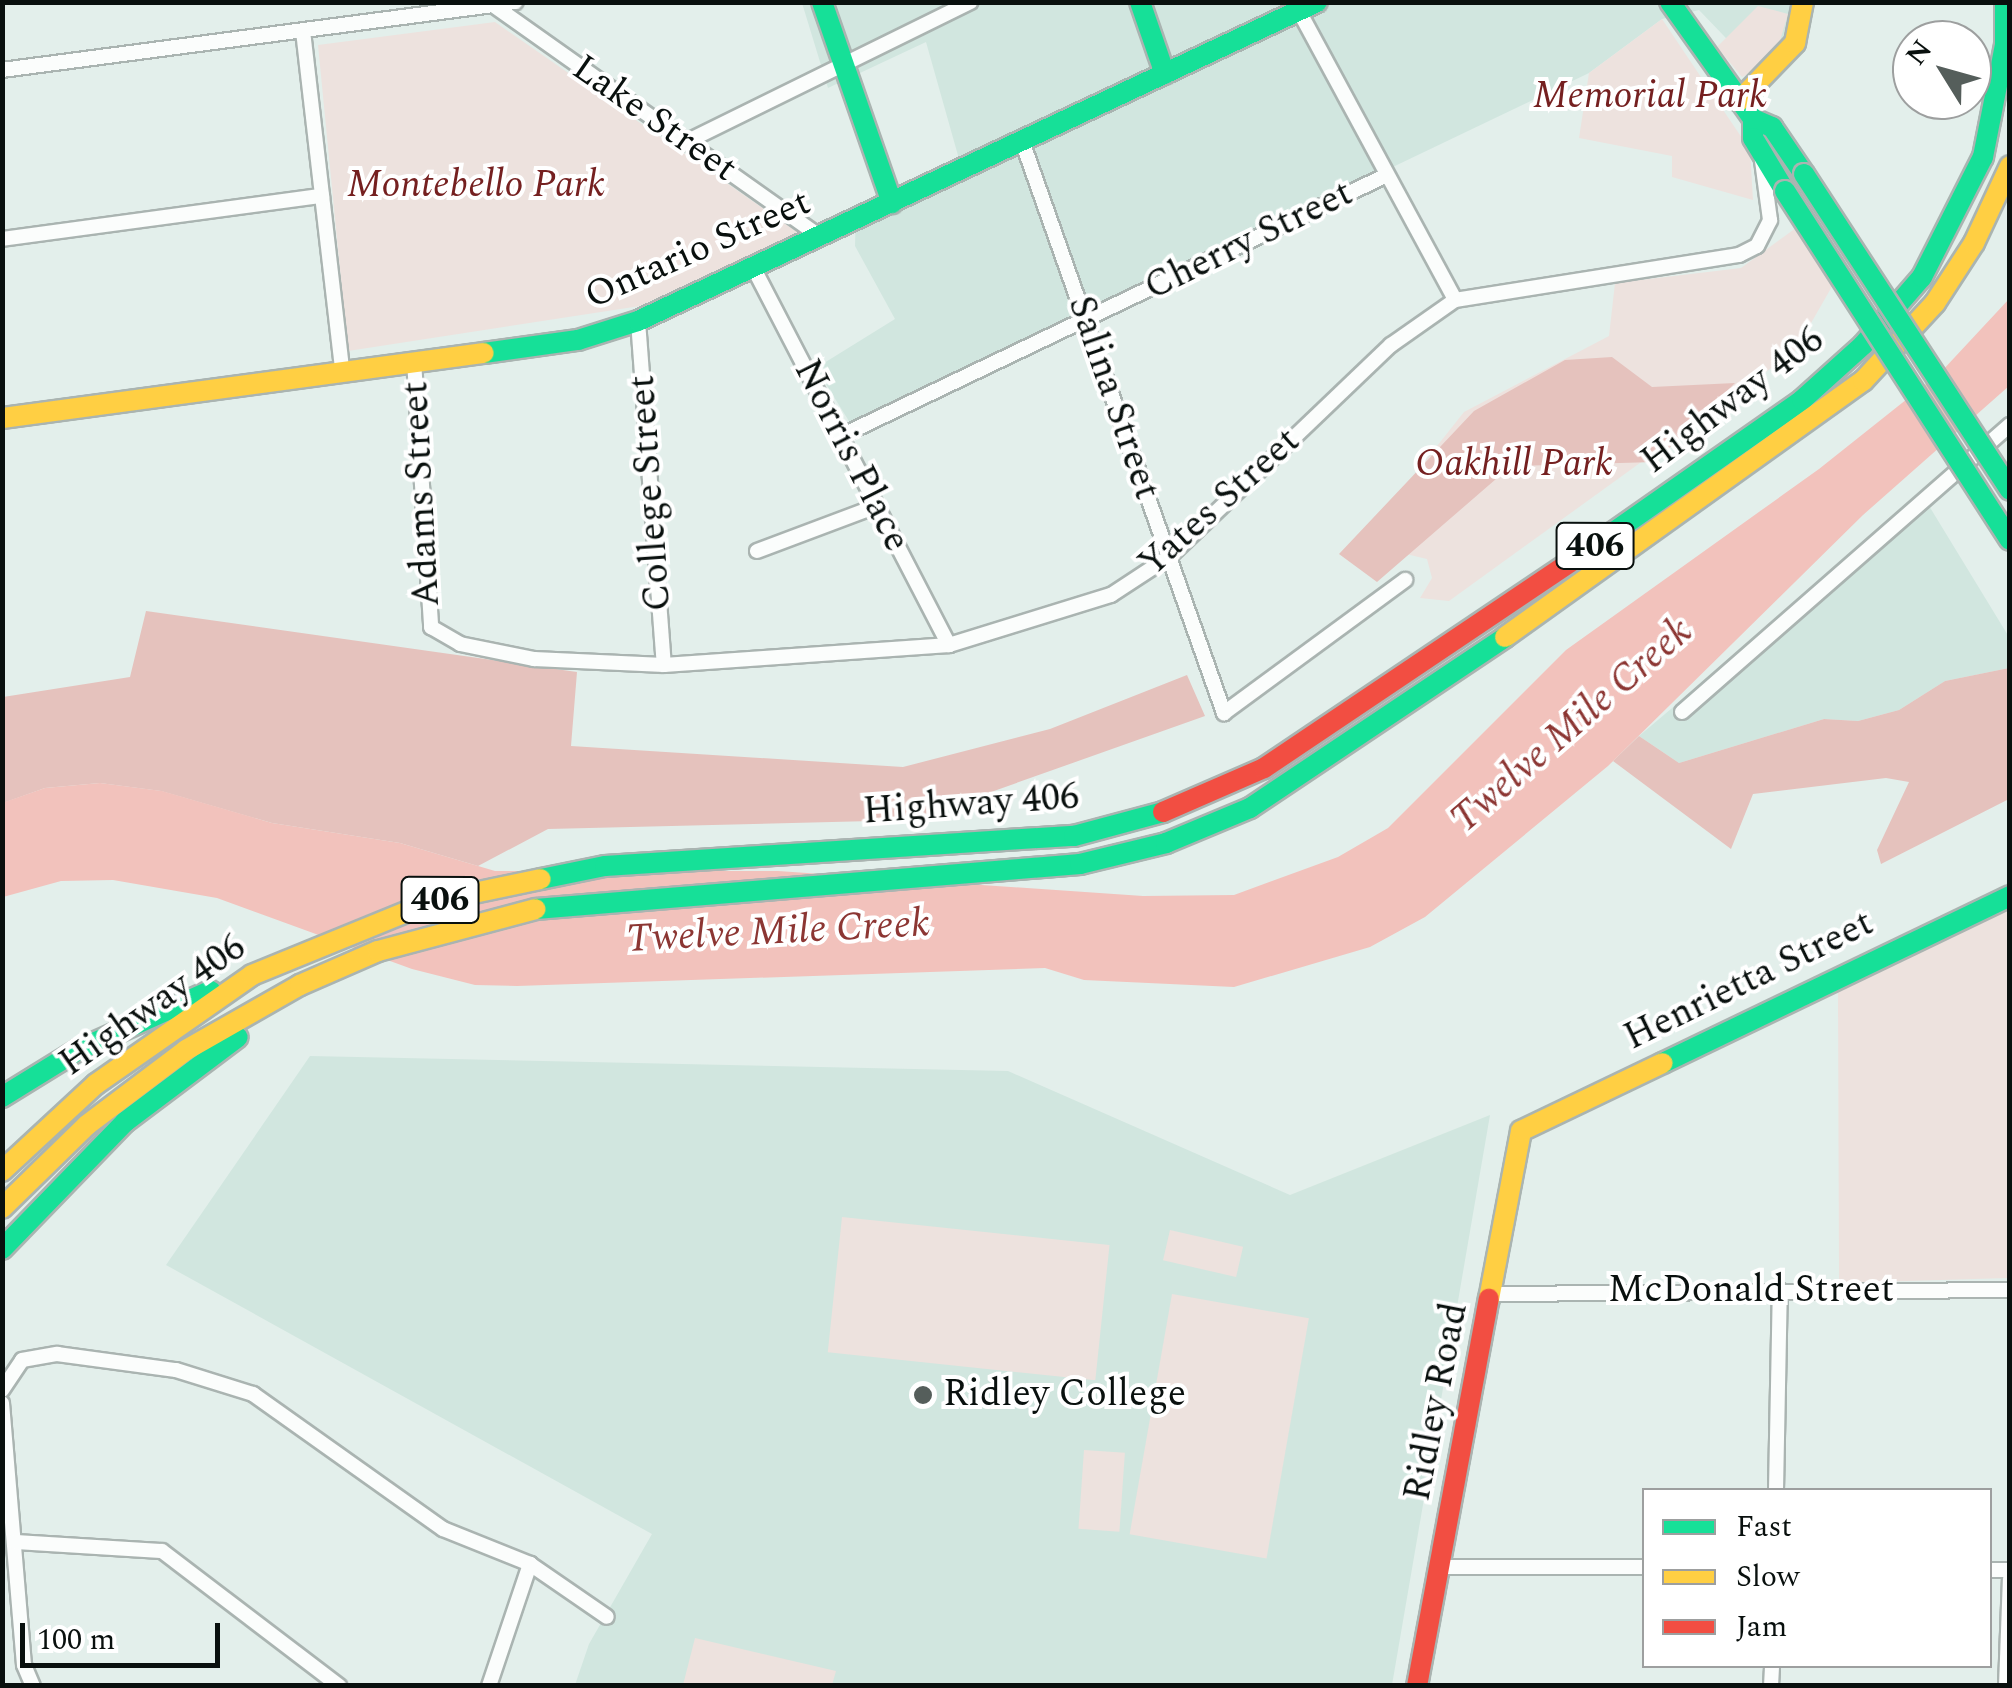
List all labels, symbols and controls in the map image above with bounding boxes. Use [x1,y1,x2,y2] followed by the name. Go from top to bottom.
[1892,20,1992,120] north arrow
[1895,31,1943,75] text: N
[563,46,745,192] street label: Lake Street
[1533,74,1767,120] park label: Memorial Park
[347,163,605,209] park label: Montebello Park
[1138,171,1360,311] street label: Cherry Street
[578,180,818,320] street label: Ontario Street
[1057,290,1169,506] street label: Salina Street
[1633,318,1833,484] street label: Highway 406
[783,352,919,560] street label: Norris Place
[620,373,682,613] street label: College Street
[393,380,451,608] street label: Adams Street
[1130,419,1310,587] street label: Yates Street
[1415,442,1613,488] park label: Oakhill Park
[1555,516,1635,576] road number: 406
[1441,608,1703,844] water label: Twelve Mile Creek
[861,775,1081,835] street label: Highway 406
[400,870,480,930] road number: 406
[625,900,931,964] water label: Twelve Mile Creek
[1617,901,1881,1061] street label: Henrietta Street
[51,925,255,1087] street label: Highway 406
[1608,1268,1894,1314] street label: McDonald Street
[1395,1299,1479,1505] street label: Ridley Road
[943,1372,1186,1418] place label: Ridley College
[912,1384,934,1406] marker: Ridley College
[1642,1488,1992,1668] legend
[1736,1504,1792,1550] text: Fast
[1736,1554,1800,1600] text: Slow
[25,1603,225,1665] scale bar
[1736,1604,1787,1650] text: Jam
[37,1617,115,1663] text: 100 m

